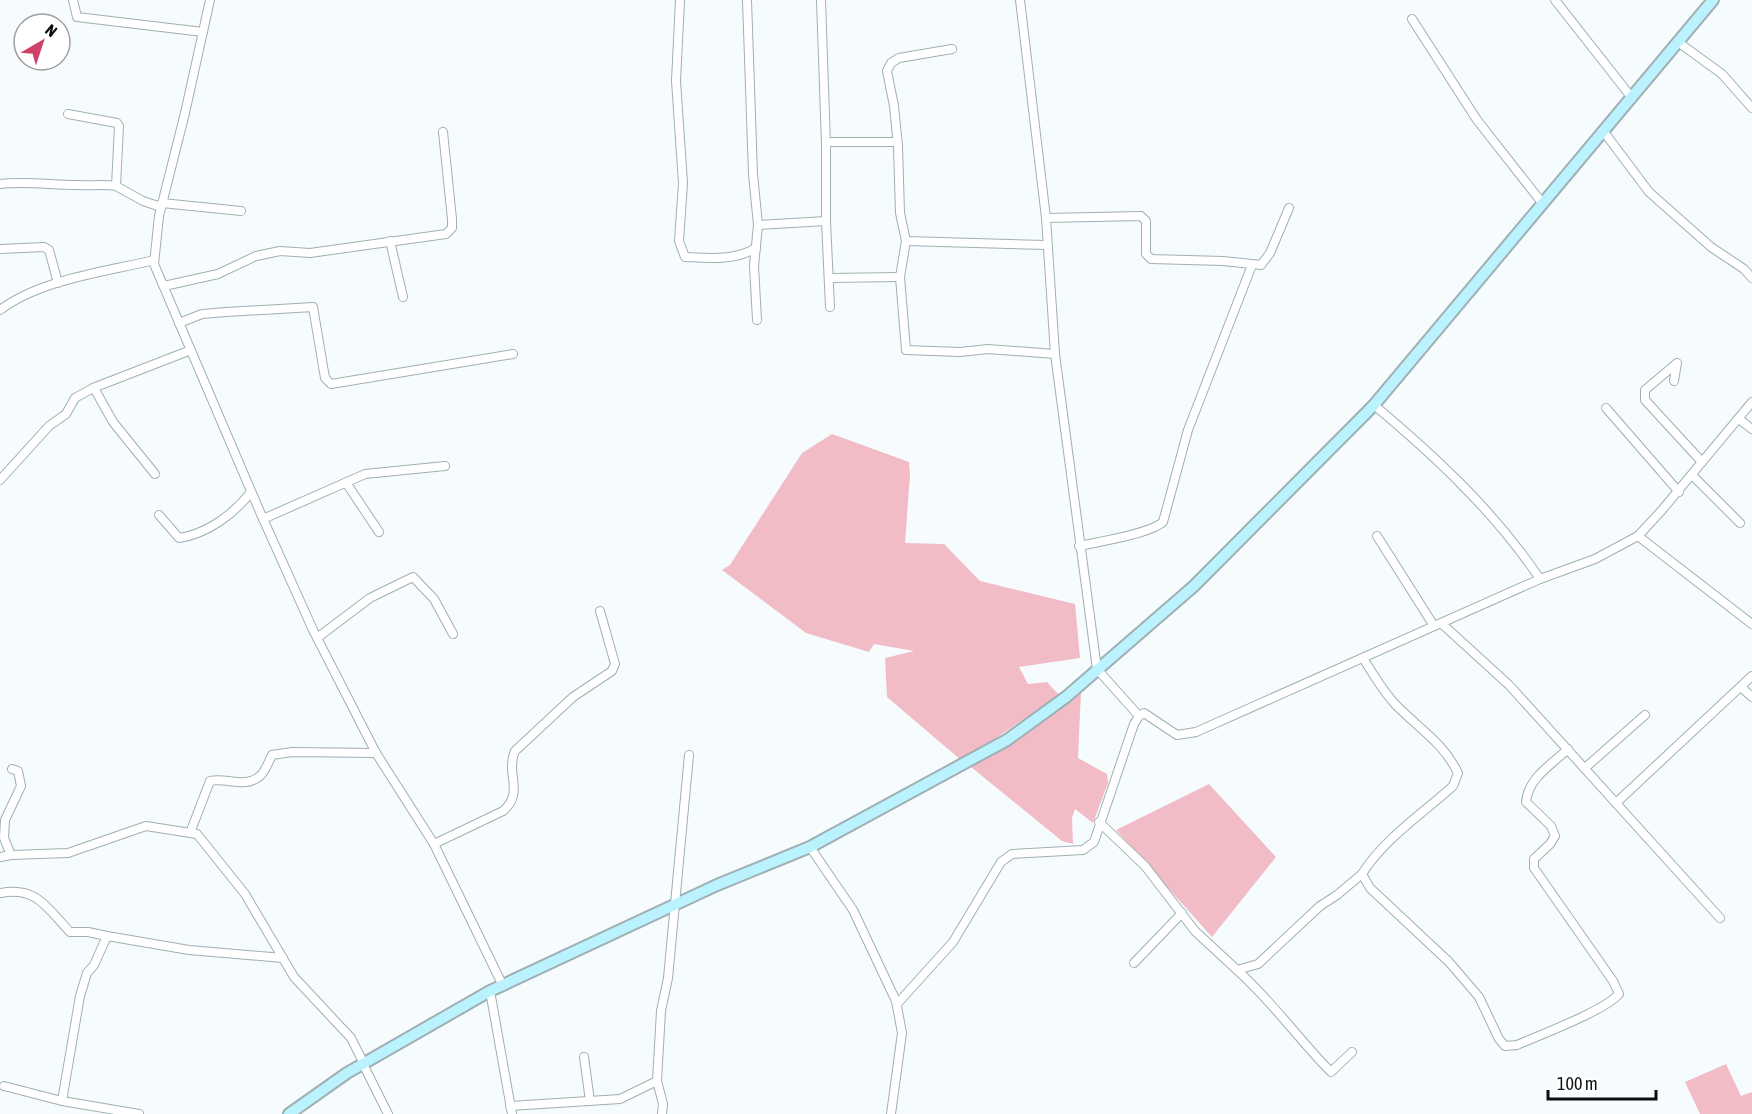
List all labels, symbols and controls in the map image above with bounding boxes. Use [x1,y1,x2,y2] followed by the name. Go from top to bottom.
[12,12,72,72] north arrow
[42,20,61,40] text: N
[1548,1063,1656,1101] scale bar
[1557,1073,1598,1094] text: 100 m

